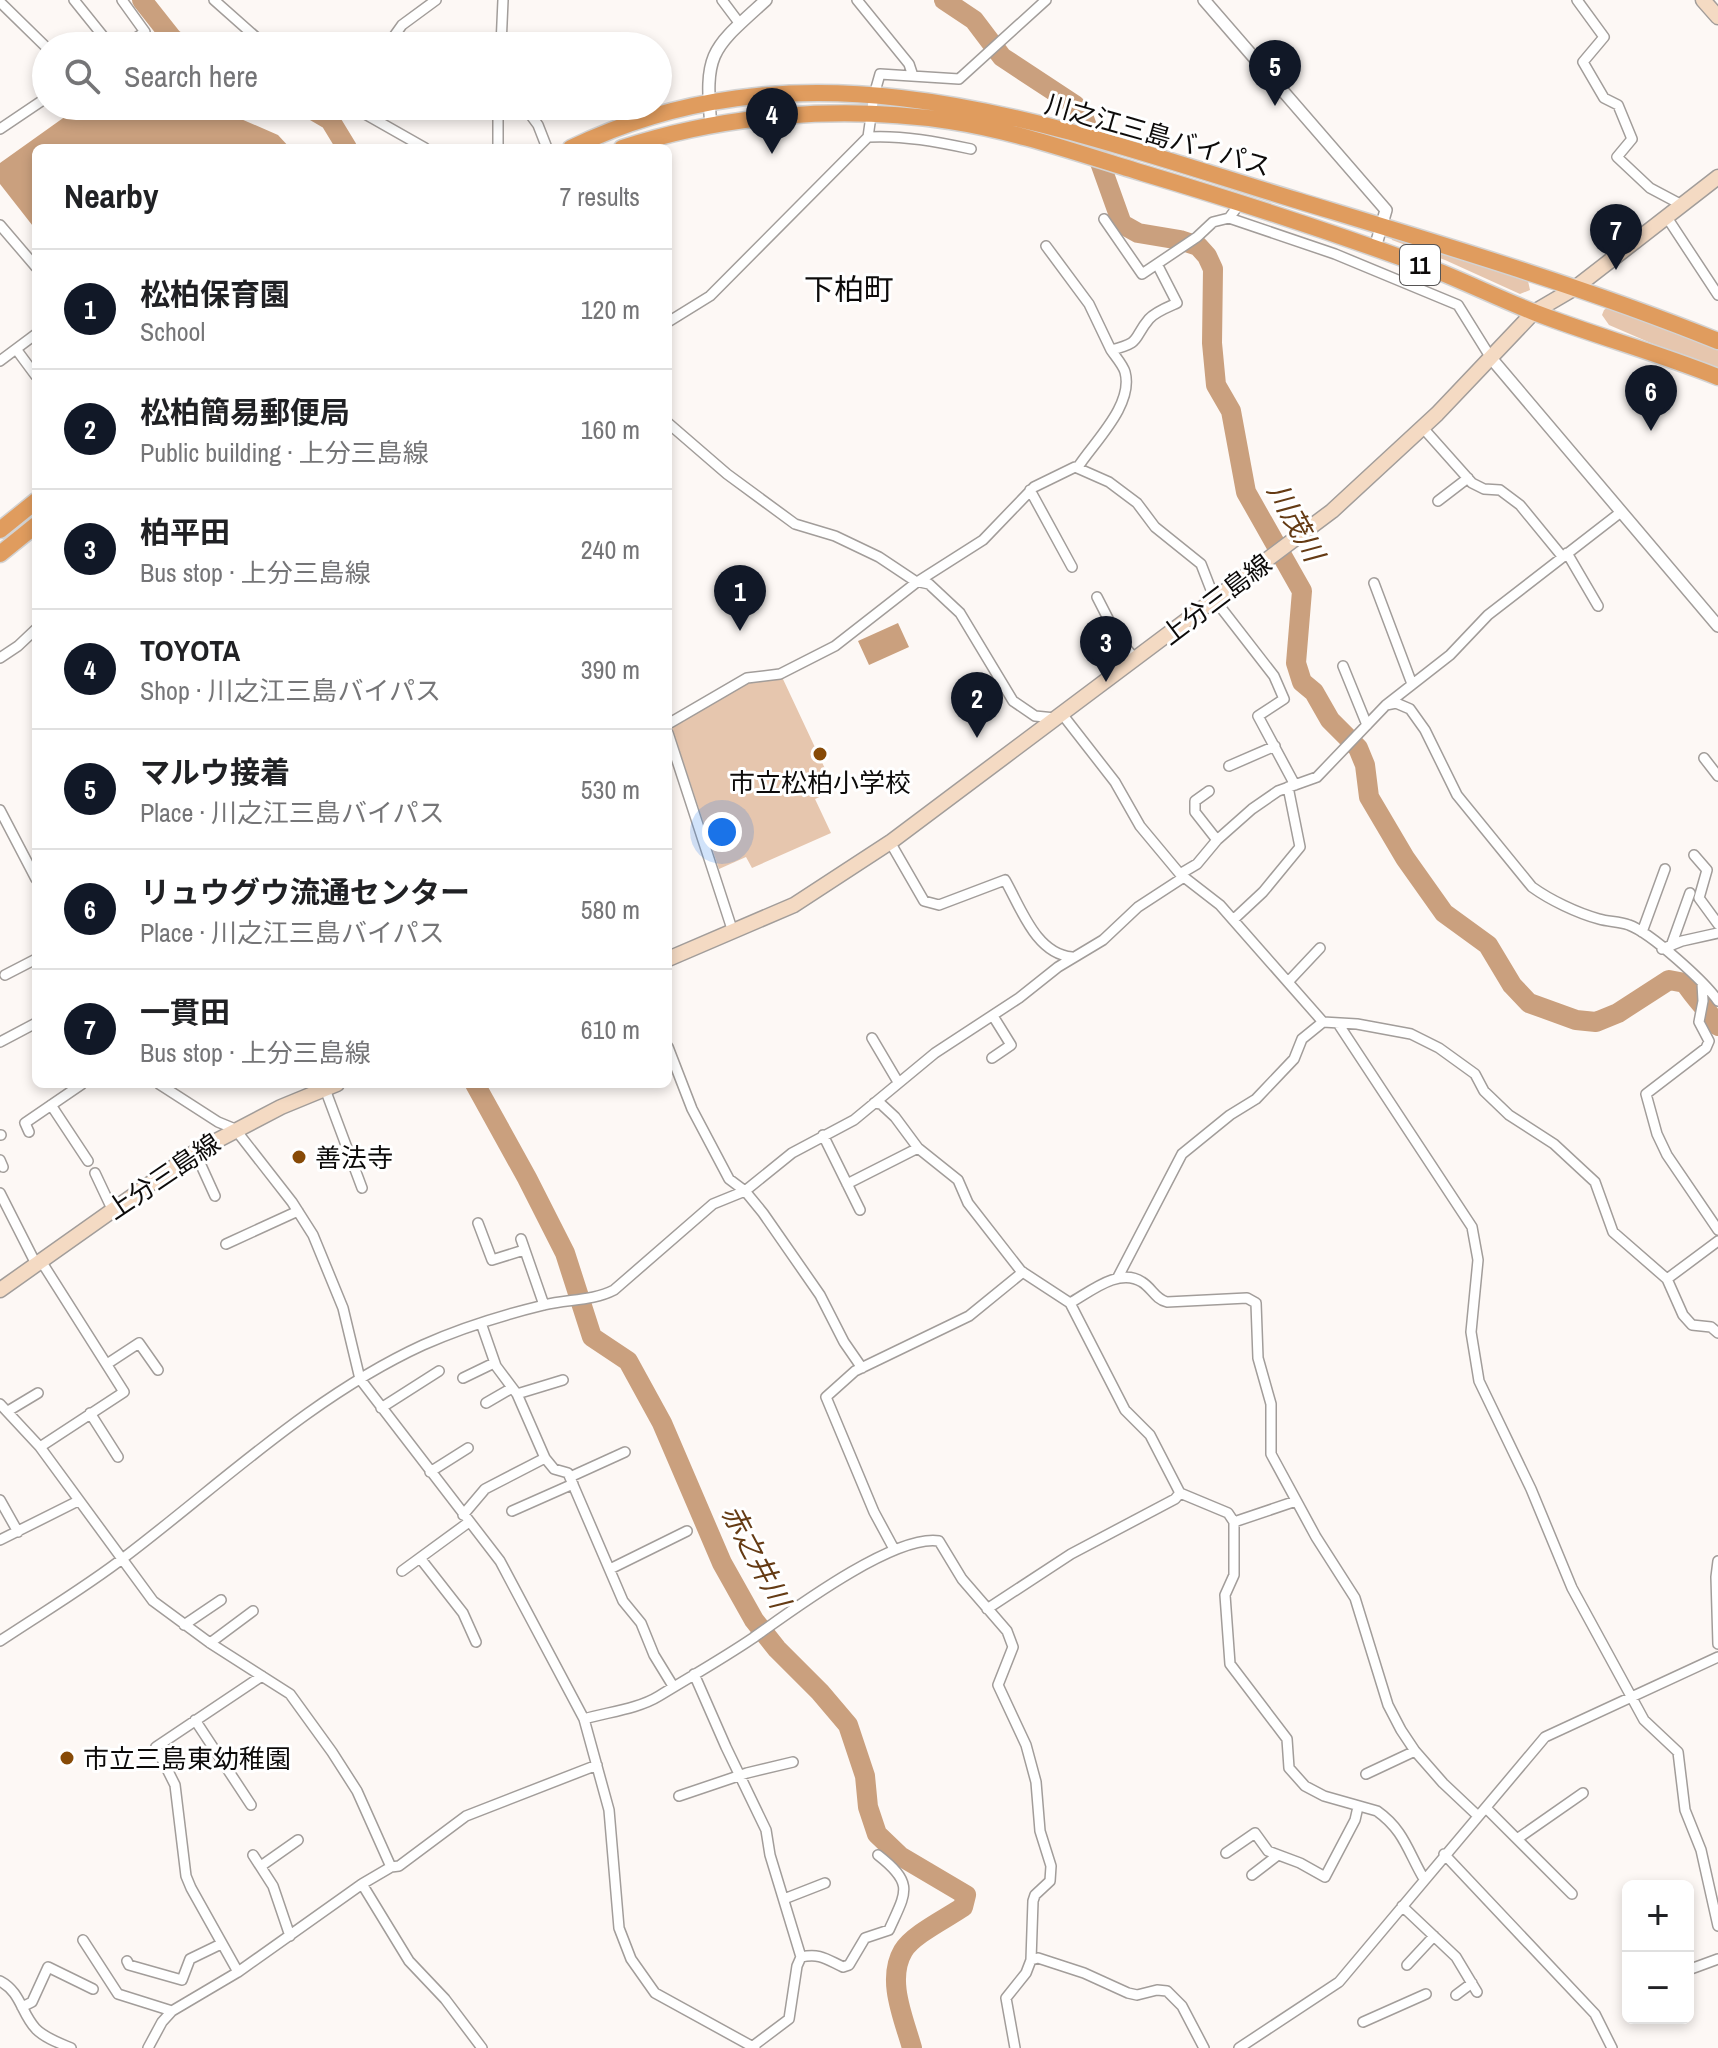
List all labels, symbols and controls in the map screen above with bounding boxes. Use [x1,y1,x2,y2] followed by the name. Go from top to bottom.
[32,32,672,120] search box
[1249,40,1301,106] pin: 5
[60,54,104,98] icon: search
[124,56,258,96] text: Search here
[1041,86,1275,184] street label: 川之江三島バイパス
[746,88,798,154] pin: 4
[64,173,159,219] text: Nearby
[559,179,640,214] text: 7 results
[1590,204,1642,270] pin: 7
[1400,245,1440,285] road number: 11
[804,269,894,309] district label: 下柏町
[140,274,290,314] text: 松柏保育園
[84,292,96,327] text: 1
[581,292,640,327] text: 120 m
[140,314,205,349] text: School
[1625,365,1677,431] pin: 6
[140,392,350,432] text: 松柏簡易郵便局
[84,412,96,447] text: 2
[581,412,640,447] text: 160 m
[140,435,429,470] text: Public building · 上分三島線
[1259,476,1334,571] water label: 川茂川
[140,512,230,552] text: 柏平田
[84,532,96,567] text: 3
[581,532,640,567] text: 240 m
[1154,546,1278,652] street label: 上分三島線
[140,555,371,590] text: Bus stop · 上分三島線
[714,565,766,631] pin: 1
[1080,616,1132,682] pin: 3
[140,630,240,670] text: TOYOTA
[84,652,96,687] text: 4
[581,652,640,687] text: 390 m
[951,672,1003,738] pin: 2
[140,673,441,708] text: Shop · 川之江三島バイパス
[811,745,829,763] marker: 市立松柏小学校
[140,752,290,792] text: マルウ接着
[729,765,911,800] place label: 市立松柏小学校
[84,772,96,807] text: 5
[581,772,640,807] text: 530 m
[140,795,445,830] text: Place · 川之江三島バイパス
[702,812,742,852] your location
[140,872,470,912] text: リュウグウ流通センター
[84,892,96,927] text: 6
[581,892,640,927] text: 580 m
[140,915,445,950] text: Place · 川之江三島バイパス
[140,992,230,1032] text: 一貫田
[84,1012,96,1047] text: 7
[581,1012,640,1047] text: 610 m
[140,1035,371,1070] text: Bus stop · 上分三島線
[99,1125,227,1227] street label: 上分三島線
[315,1140,393,1175] place label: 善法寺
[290,1148,308,1166] marker: 善法寺
[713,1498,800,1617] water label: 赤之井川
[83,1741,291,1776] place label: 市立三島東幼稚園
[58,1749,76,1767] marker: 市立三島東幼稚園
[1622,1880,1694,2024] map controls
[1622,1880,1694,1952] button: +
[1622,1952,1694,2024] button: −

